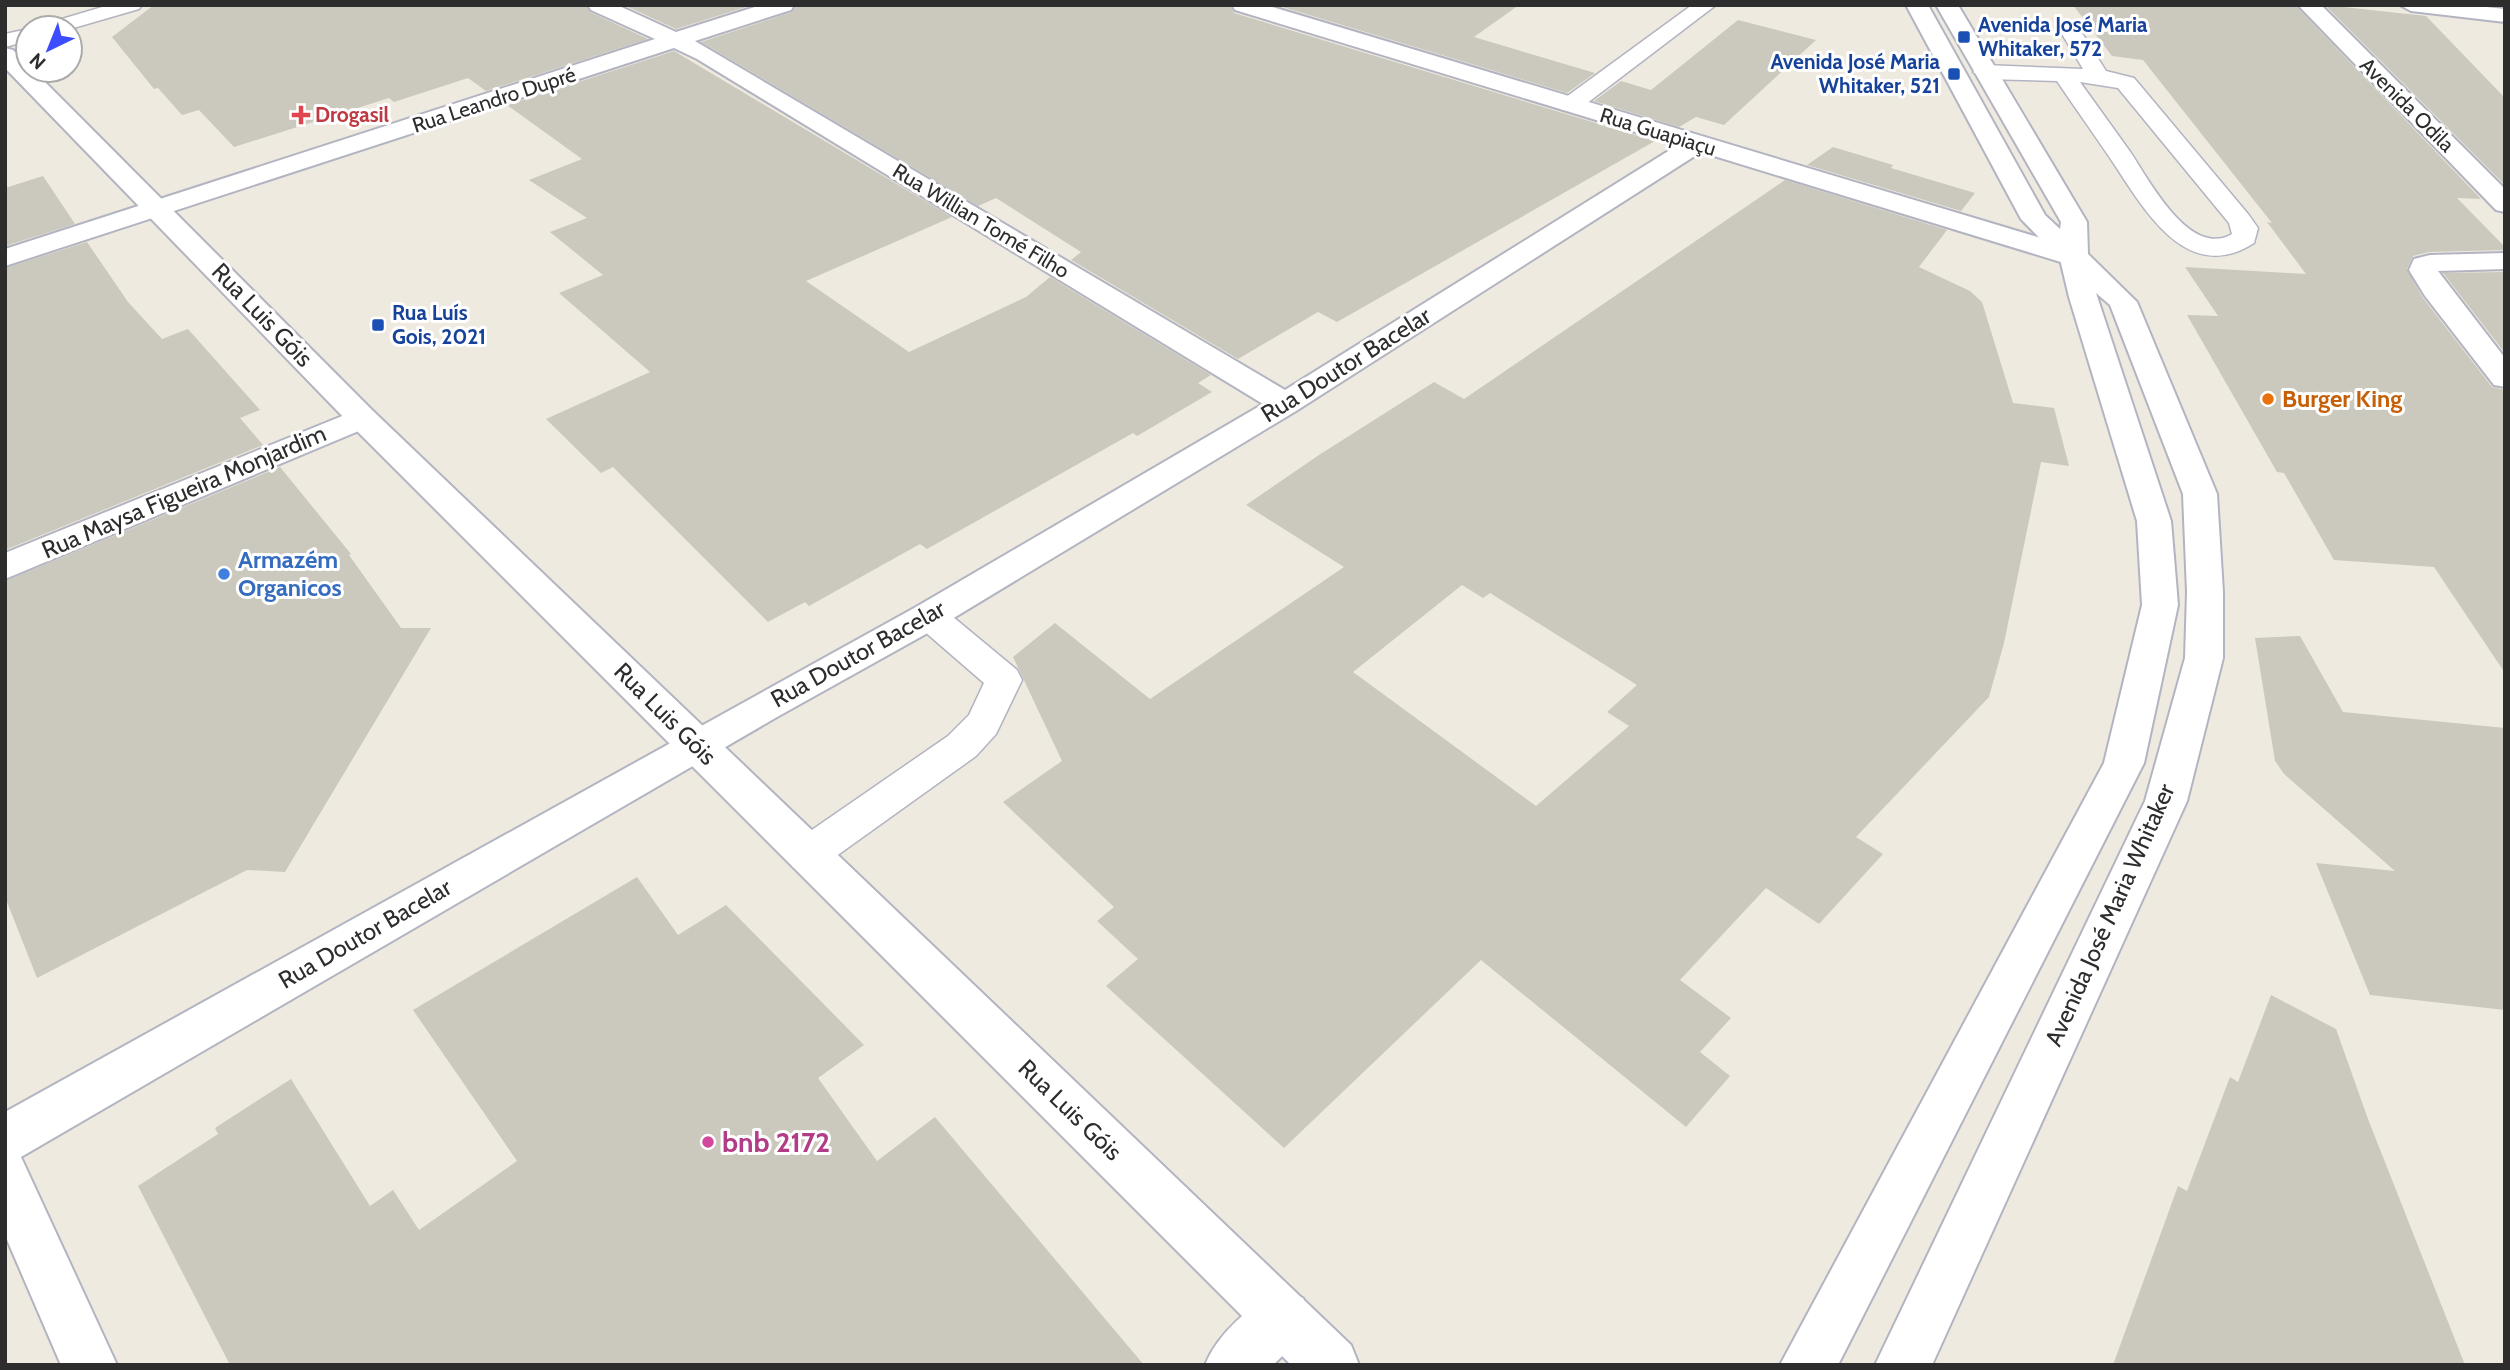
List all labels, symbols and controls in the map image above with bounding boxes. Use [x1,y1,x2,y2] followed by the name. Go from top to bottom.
[1978,12,2148,61] place label: Avenida José Maria Whitaker, 572
[14,14,84,84] north arrow
[1956,29,1972,45] marker: Avenida José Maria Whitaker, 572
[25,48,51,74] text: N
[1770,49,1941,98] place label: Avenida José Maria Whitaker, 521
[2355,52,2460,157] street label: Avenida Odila
[409,61,579,138] street label: Rua Leandro Dupré
[1946,66,1962,82] marker: Avenida José Maria Whitaker, 521
[315,102,390,127] place label: Drogasil
[1597,102,1719,161] street label: Rua Guapiaçu
[293,107,309,123] marker: Drogasil
[888,158,1074,283] street label: Rua Willian Tomé Filho
[206,257,319,373] street label: Rua Luis Góis
[392,300,486,349] place label: Rua Luís Gois, 2021
[1256,301,1436,428] street label: Rua Doutor Bacelar
[370,317,386,333] marker: Rua Luís Gois, 2021
[2282,384,2402,413] place label: Burger King
[2260,391,2276,407] marker: Burger King
[37,418,330,565] street label: Rua Maysa Figueira Monjardim
[238,545,342,602] place label: Armazém Organicos
[216,566,232,582] marker: Armazém Organicos
[766,594,950,713] street label: Rua Doutor Bacelar
[608,656,723,771] street label: Rua Luis Góis
[2039,779,2181,1050] street label: Avenida José Maria Whitaker
[273,872,457,995] street label: Rua Doutor Bacelar
[1013,1053,1128,1166] street label: Rua Luis Góis
[722,1125,830,1159] place label: bnb 2172
[700,1134,716,1150] marker: bnb 2172

